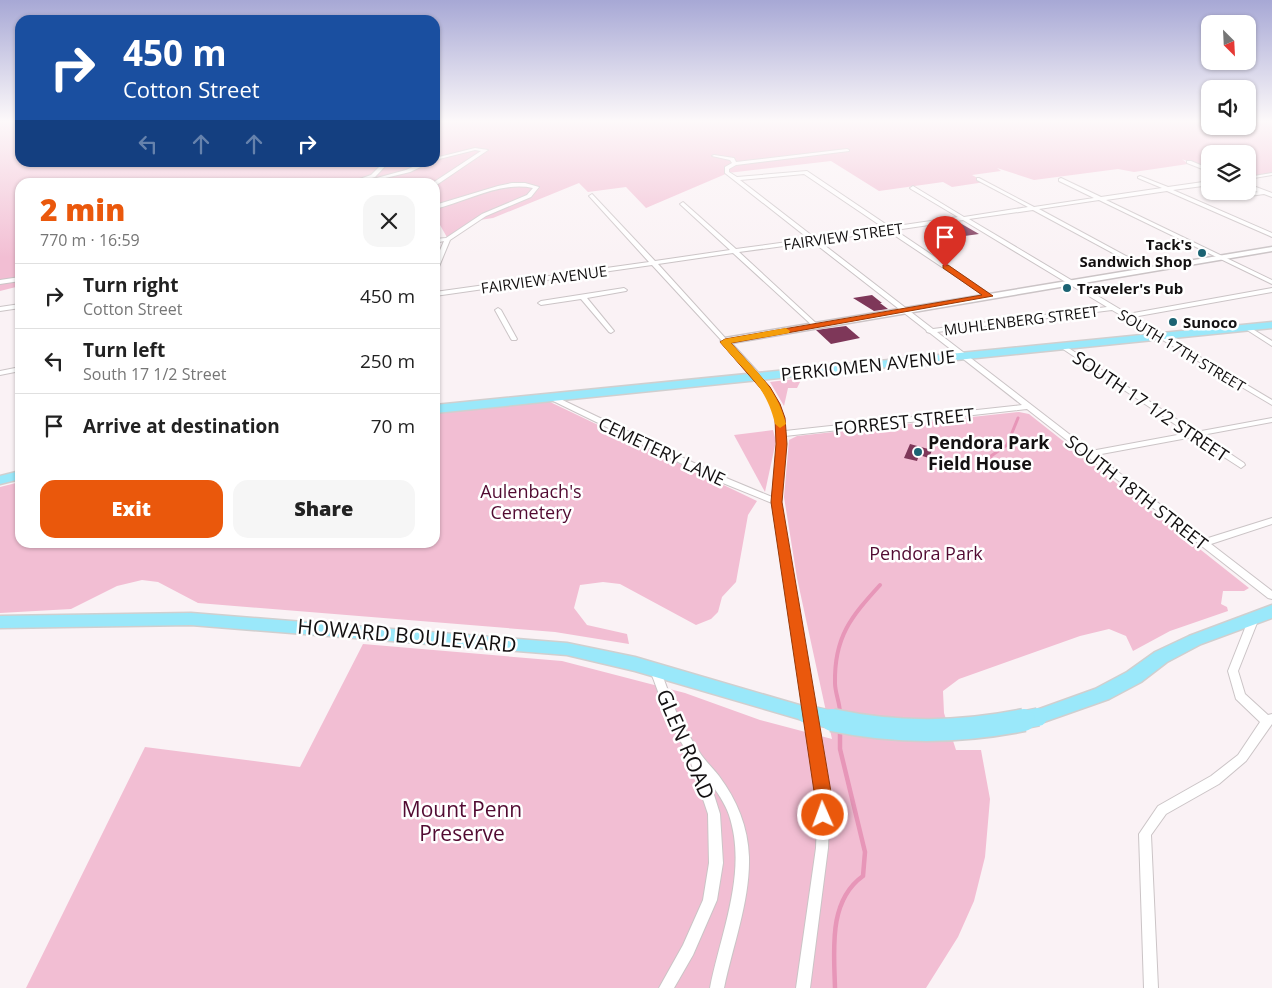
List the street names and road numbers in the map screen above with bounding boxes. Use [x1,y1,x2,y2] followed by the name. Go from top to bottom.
[782,218,905,254] street label: FAIRVIEW STREET
[480,260,608,298] street label: FAIRVIEW AVENUE
[943,300,1100,339] street label: MUHLENBERG STREET
[1115,304,1250,396] street label: SOUTH 17TH STREET
[780,344,956,386] street label: PERKIOMEN AVENUE
[1069,345,1234,467] street label: SOUTH 17 1/2 STREET
[833,402,975,440] street label: FORREST STREET
[595,411,729,491] street label: CEMETERY LANE
[1061,429,1213,555] street label: SOUTH 18TH STREET
[296,611,518,659] street label: HOWARD BOULEVARD
[650,685,722,803] street label: GLEN ROAD

